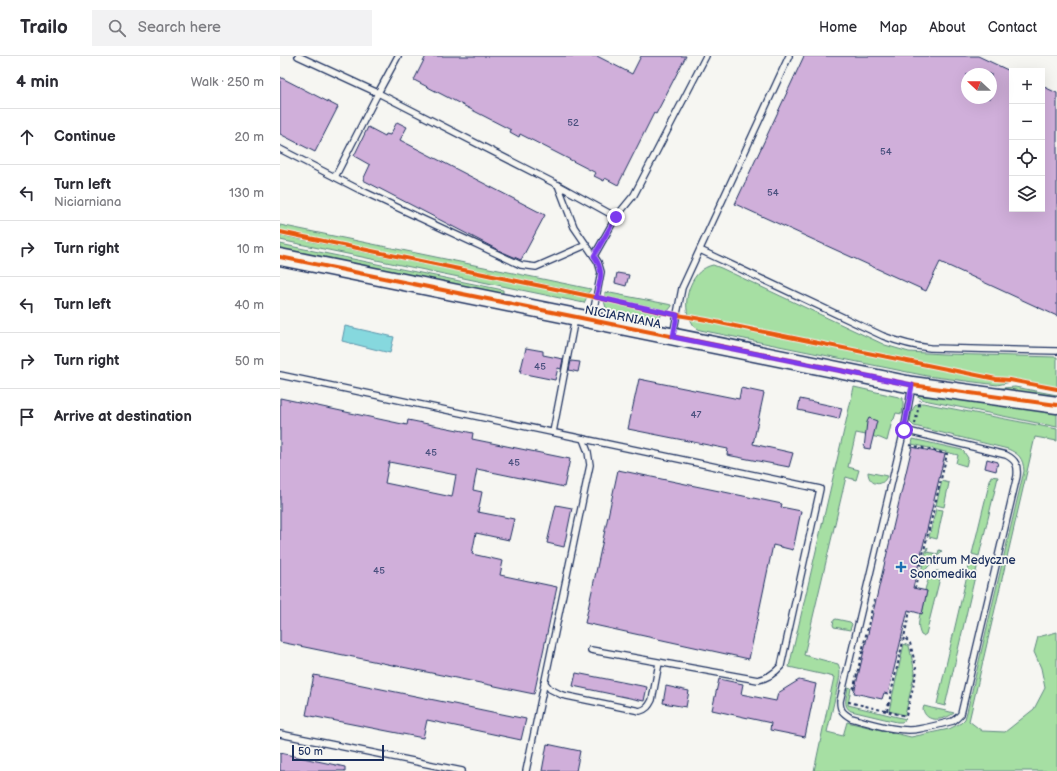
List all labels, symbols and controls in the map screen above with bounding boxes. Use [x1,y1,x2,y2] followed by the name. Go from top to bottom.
[92,10,372,46] search box
[20,16,68,39] text: Trailo
[106,17,128,39] icon: search
[138,18,221,37] text: Search here
[819,19,857,36] text: Home
[879,19,907,36] text: Map
[929,19,966,36] text: About
[988,19,1037,36] text: Contact
[961,68,997,104] north arrow
[1009,68,1045,212] map controls
[1009,68,1045,104] button: +
[16,72,59,92] text: 4 min
[191,74,264,90] text: Walk · 250 m
[1009,104,1045,140] button: −
[567,117,579,129] house number: 52
[16,126,38,148] icon: ahead
[54,127,116,146] text: Continue
[234,129,264,145] text: 20 m
[1009,140,1045,176] button: locate
[880,146,892,158] house number: 54
[54,175,111,194] text: Turn left
[1009,176,1045,212] button: layers
[16,182,38,204] icon: left
[229,185,264,201] text: 130 m
[767,187,779,199] house number: 54
[54,194,121,210] text: Niciarniana
[607,208,625,226] route end
[16,238,38,260] icon: right
[54,239,119,258] text: Turn right
[237,241,264,257] text: 10 m
[16,294,38,316] icon: left
[54,295,111,314] text: Turn left
[234,297,264,313] text: 40 m
[584,303,663,332] street label: NICIARNIANA
[16,350,38,372] icon: right
[54,351,119,370] text: Turn right
[235,353,264,369] text: 50 m
[534,361,546,373] house number: 45
[16,406,38,428] icon: arrive
[54,407,192,426] text: Arrive at destination
[690,409,702,421] house number: 47
[895,421,913,439] route start
[425,447,437,459] house number: 45
[508,457,520,469] house number: 45
[910,553,1016,582] place label: Centrum Medyczne Sonomedika
[895,561,907,573] marker: Centrum Medyczne Sonomedika
[373,565,385,577] house number: 45
[292,743,384,762] scale bar
[298,745,323,758] text: 50 m

